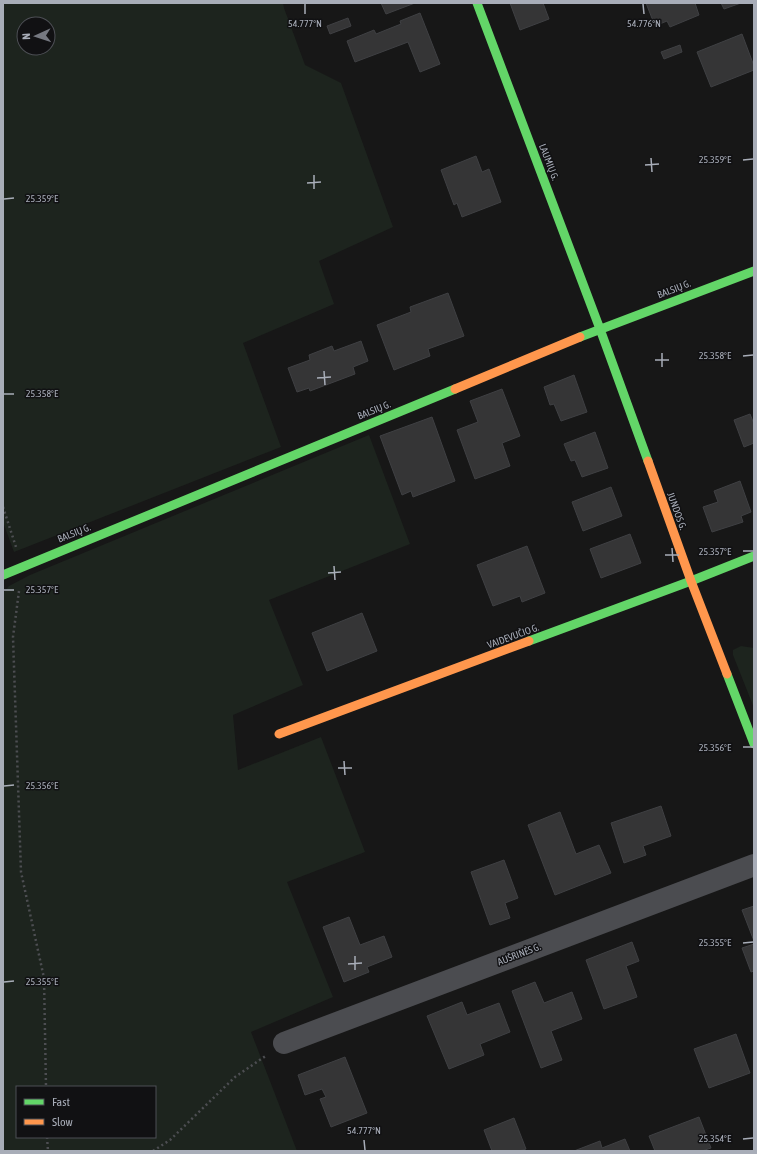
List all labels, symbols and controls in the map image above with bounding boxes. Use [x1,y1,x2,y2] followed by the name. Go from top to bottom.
[16,16,56,56] north arrow
[288,18,322,29] text: 54.777°N
[627,18,661,29] text: 54.776°N
[20,33,32,40] text: N
[537,142,561,182] street label: LAUMIŲ G.
[699,154,732,165] text: 25.359°E
[26,193,59,204] text: 25.359°E
[656,278,692,300] street label: BALSIŲ G.
[699,350,732,361] text: 25.358°E
[26,388,59,399] text: 25.358°E
[356,398,392,422] street label: BALSIŲ G.
[665,491,689,531] street label: JUNDOS G.
[56,521,92,545] street label: BALSIŲ G.
[699,546,732,557] text: 25.357°E
[26,584,59,595] text: 25.357°E
[486,621,541,650] street label: VAIDEVUČIO G.
[699,742,732,753] text: 25.356°E
[26,780,59,791] text: 25.356°E
[699,937,732,948] text: 25.355°E
[496,941,542,967] street label: AUŠRINĖS G.
[26,976,59,987] text: 25.355°E
[16,1086,156,1138] legend
[52,1095,70,1109] text: Fast
[52,1115,73,1129] text: Slow
[347,1125,381,1136] text: 54.777°N
[699,1133,732,1144] text: 25.354°E

